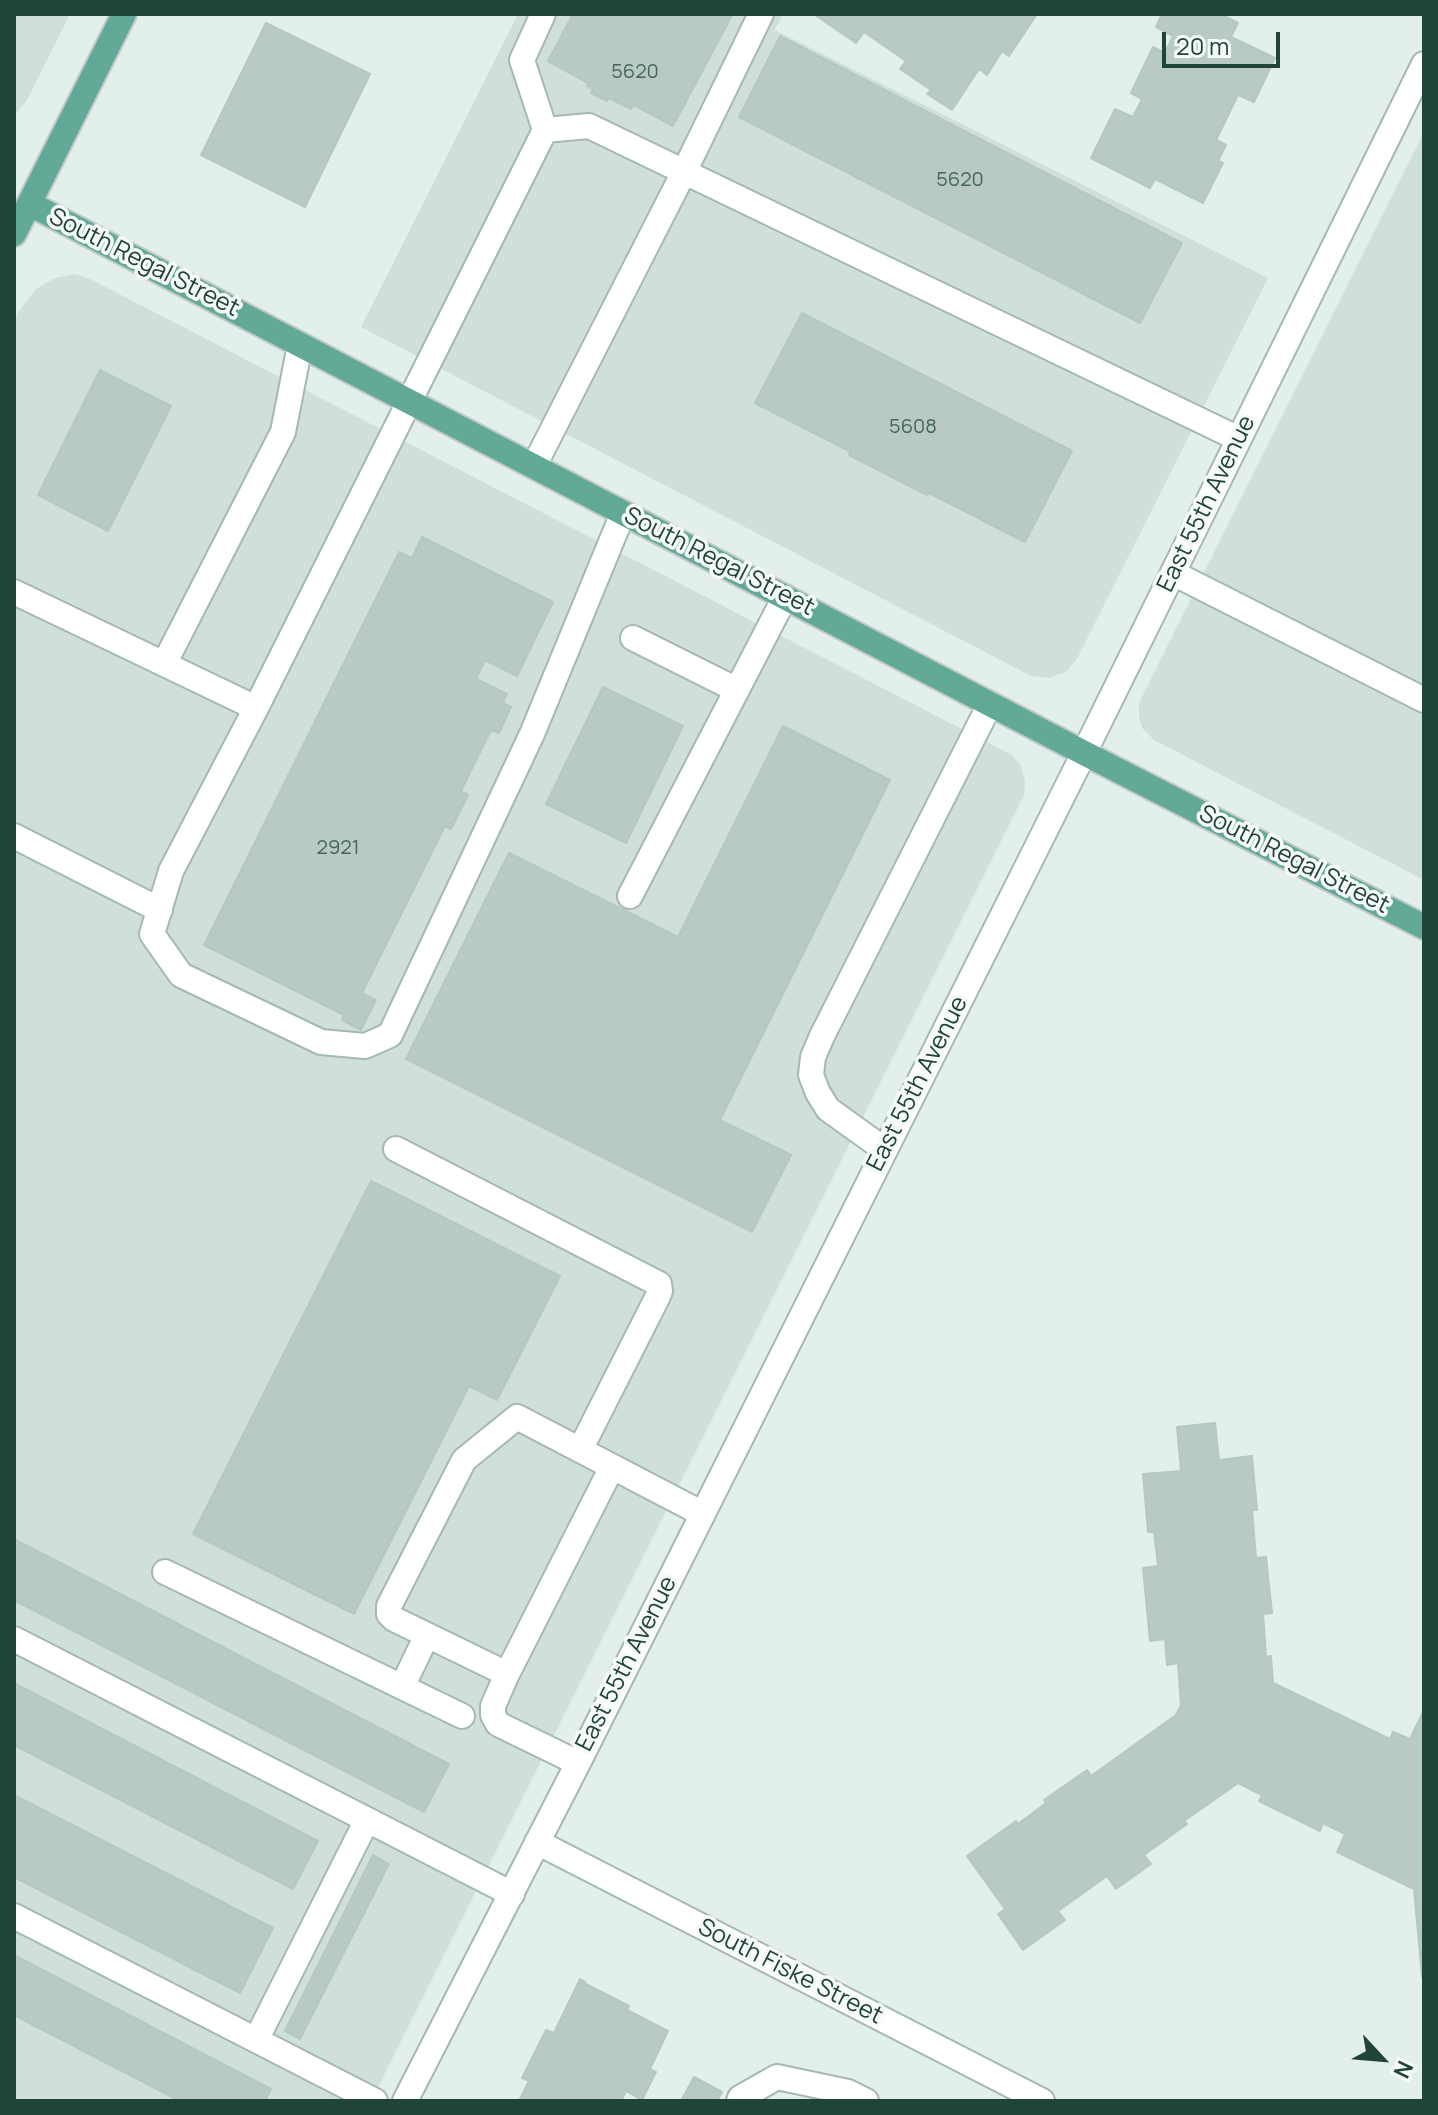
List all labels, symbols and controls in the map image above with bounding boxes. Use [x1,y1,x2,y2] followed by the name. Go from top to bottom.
[1166,16,1284,66] scale bar
[1176,29,1229,62] text: 20 m
[611,60,659,84] house number: 5620
[936,168,984,192] house number: 5620
[44,203,244,323] street label: South Regal Street
[1152,411,1262,597] street label: East 55th Avenue
[889,415,937,439] house number: 5608
[619,502,819,622] street label: South Regal Street
[1194,800,1394,920] street label: South Regal Street
[316,836,360,860] house number: 2921
[861,992,975,1176] street label: East 55th Avenue
[570,1572,684,1756] street label: East 55th Avenue
[693,1913,887,2031] street label: South Fiske Street
[1342,2019,1422,2099] north arrow
[1387,2056,1421,2083] text: N

